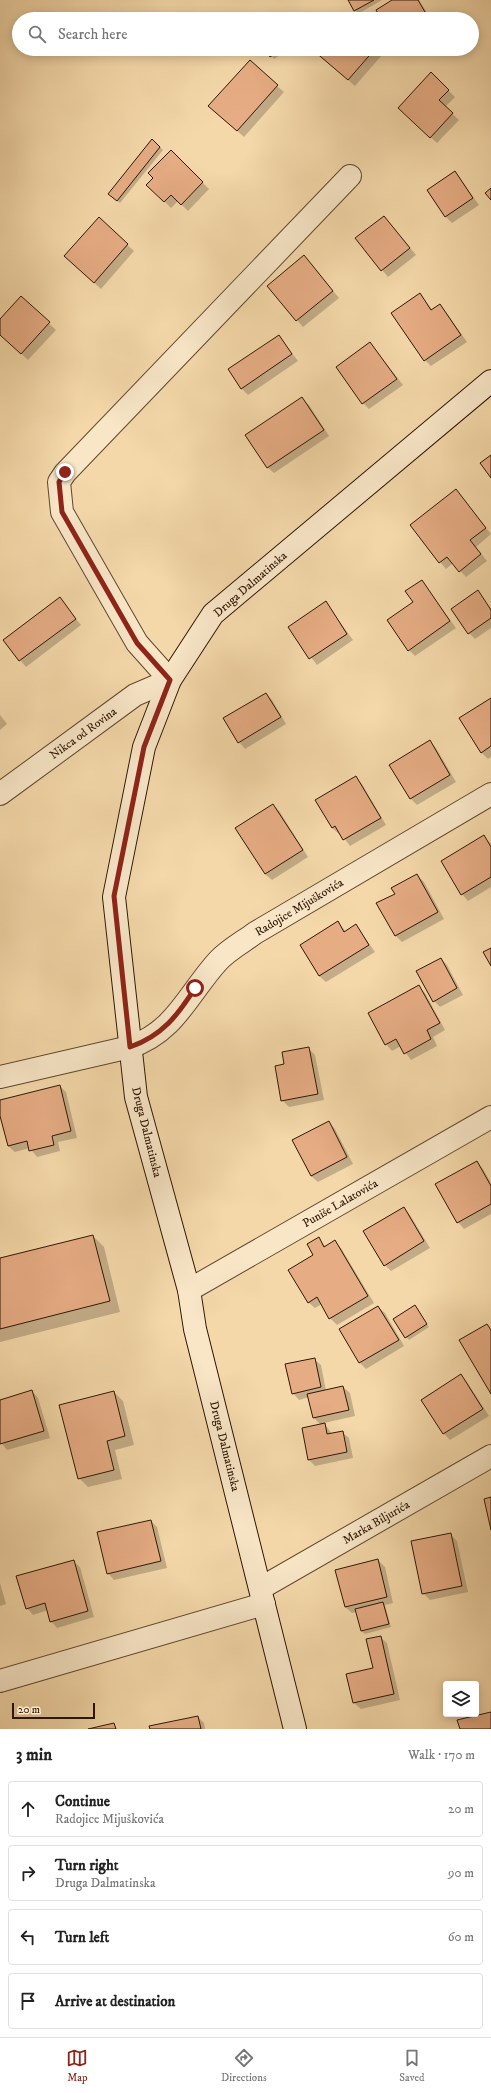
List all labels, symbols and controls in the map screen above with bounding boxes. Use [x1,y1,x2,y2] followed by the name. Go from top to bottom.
[12,12,479,56] search box
[26,23,48,45] icon: search
[58,25,127,44] text: Search here
[56,463,74,481] route end
[210,548,291,620] street label: Druga Dalmatinska
[47,704,120,763] street label: Nikca od Rovina
[252,875,347,940] street label: Radojice Mijuškovića
[186,979,204,997] route start
[128,1085,165,1180] street label: Druga Dalmatinska
[300,1175,381,1231] street label: Puniše Lalatovića
[206,1399,243,1494] street label: Druga Dalmatinska
[340,1497,413,1548] street label: Marka Biljurića
[443,1681,479,1717] map controls
[443,1681,479,1717] button: layers
[12,1701,95,1720] scale bar
[18,1703,40,1717] text: 20 m
[16,1744,52,1766] text: 3 min
[408,1747,475,1763] text: Walk · 170 m
[55,1792,110,1811] text: Continue
[17,1798,39,1820] icon: ahead
[448,1801,474,1817] text: 20 m
[55,1811,164,1827] text: Radojice Mijuškovića
[55,1856,118,1875] text: Turn right
[17,1862,39,1884] icon: right
[448,1865,474,1881] text: 90 m
[55,1875,155,1891] text: Druga Dalmatinska
[17,1926,39,1948] icon: left
[55,1928,109,1947] text: Turn left
[448,1929,474,1945] text: 60 m
[17,1990,39,2012] icon: arrive
[55,1992,175,2011] text: Arrive at destination
[66,2047,88,2085] tab: Map
[221,2047,267,2085] tab: Directions
[399,2047,425,2085] tab: Saved

